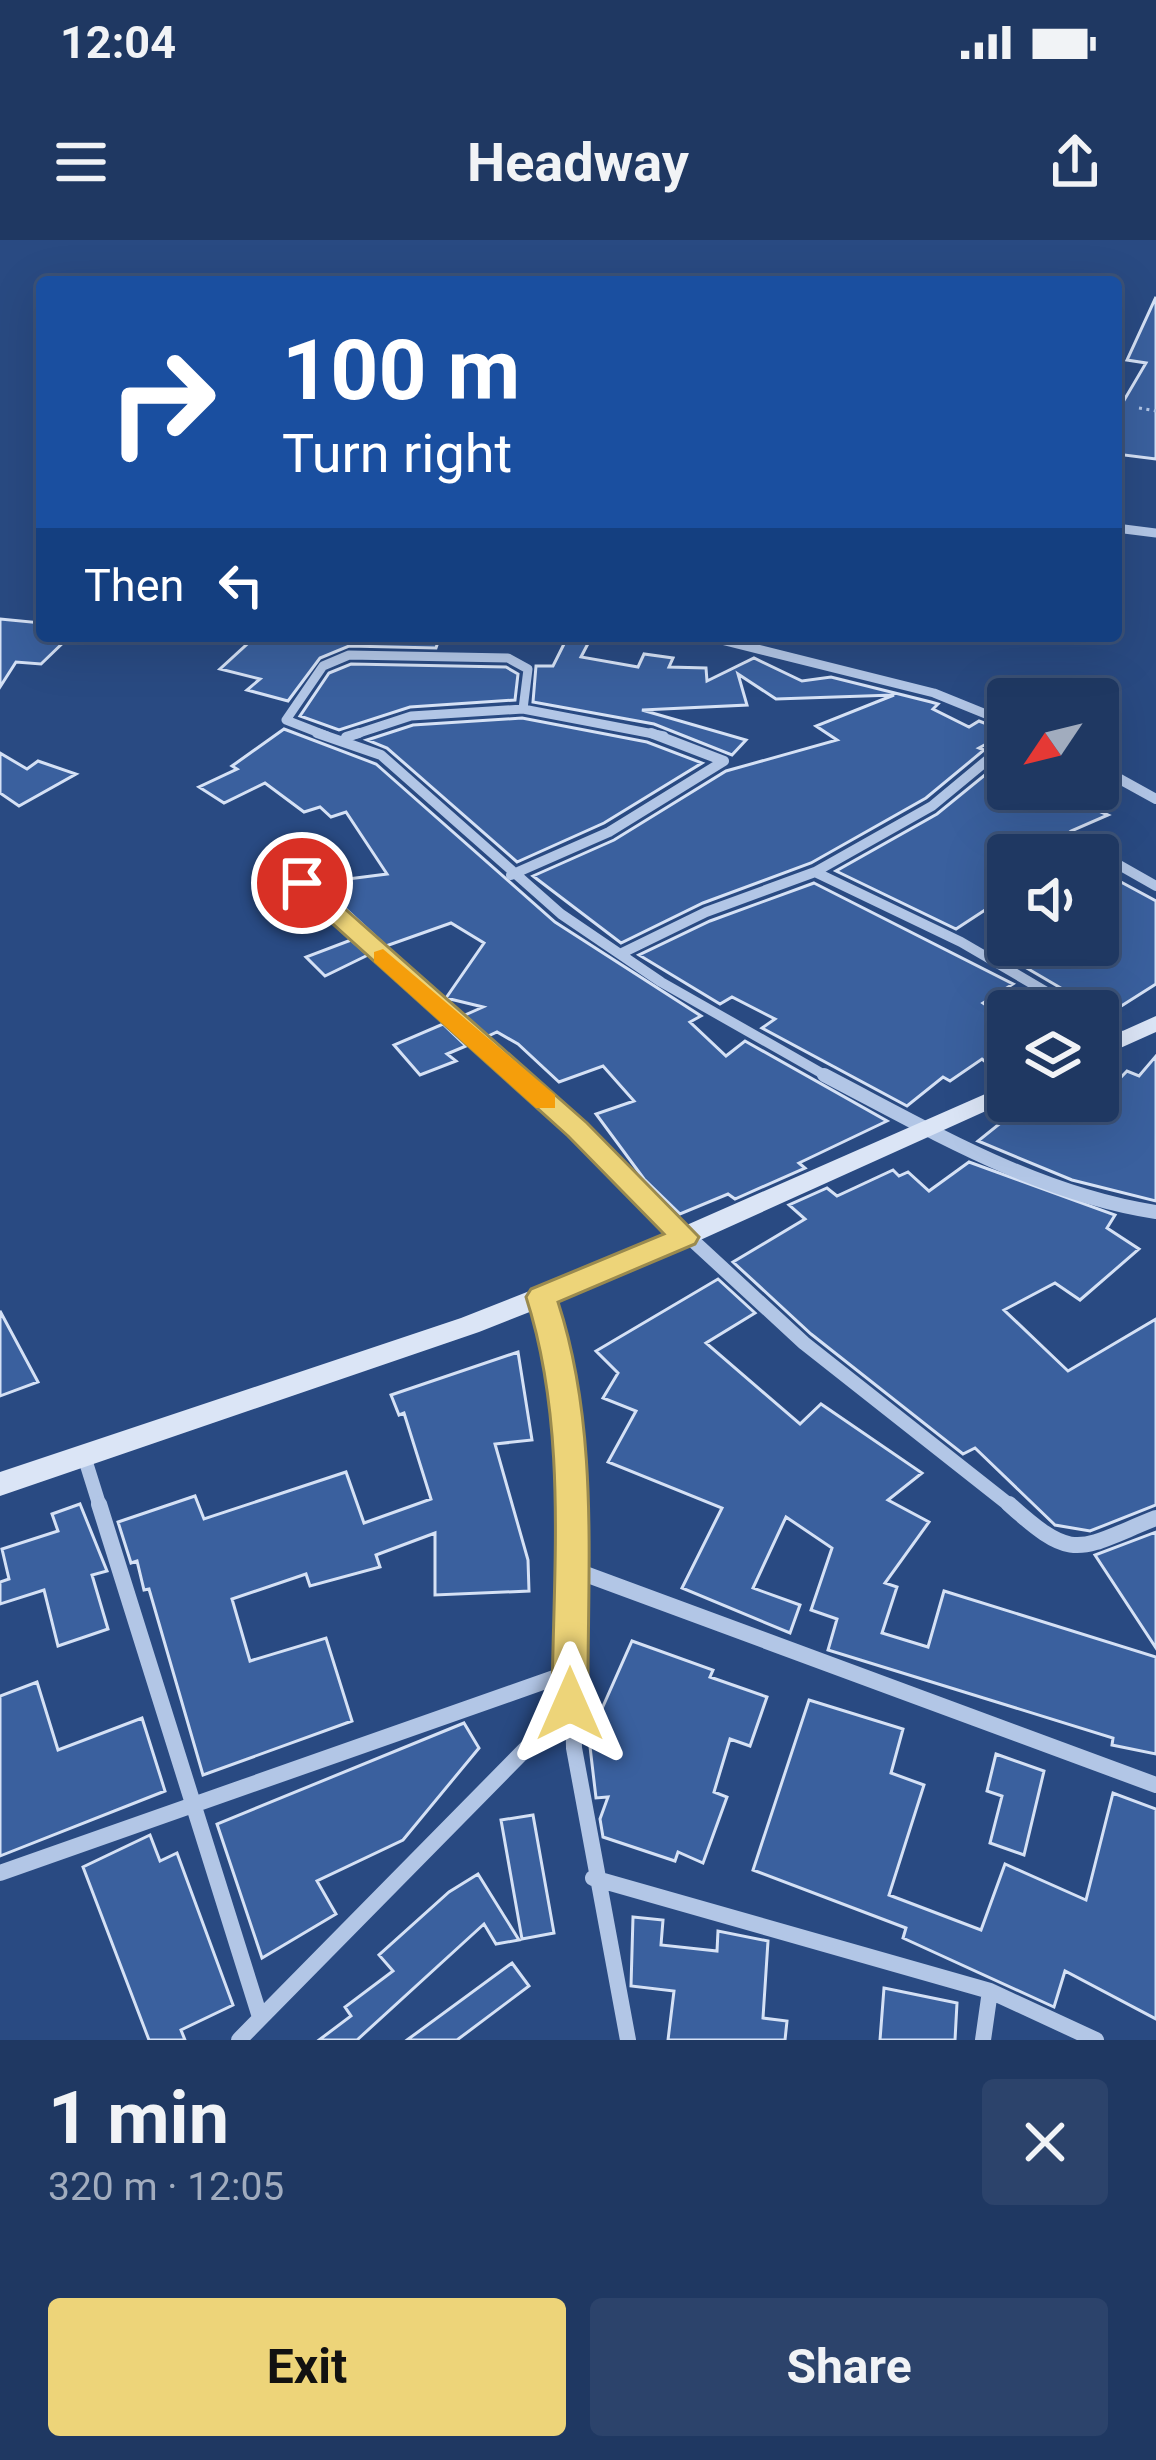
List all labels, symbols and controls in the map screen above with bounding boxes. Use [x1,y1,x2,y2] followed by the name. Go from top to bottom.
[60,16,176,69] text: 12:04
[48,129,114,195] icon: menu
[1042,129,1108,195] icon: share
[467,131,689,194] text: Headway
[282,321,520,420] text: 100 m
[84,324,240,480] icon: right
[282,422,512,485] text: Turn right
[208,552,274,618] icon: left
[84,559,184,612] text: Then
[987,678,1119,810] north arrow
[987,678,1119,1122] map controls
[251,832,353,934] pin
[987,834,1119,966] button: sound
[269,850,335,916] icon: arrive
[987,990,1119,1122] button: layers
[507,1641,633,1767] position arrow
[48,2076,229,2161] text: 1 min
[982,2079,1108,2205] button: close
[48,2164,284,2210] text: 320 m · 12:05
[48,2298,566,2436] button: Exit
[590,2298,1108,2436] button: Share

